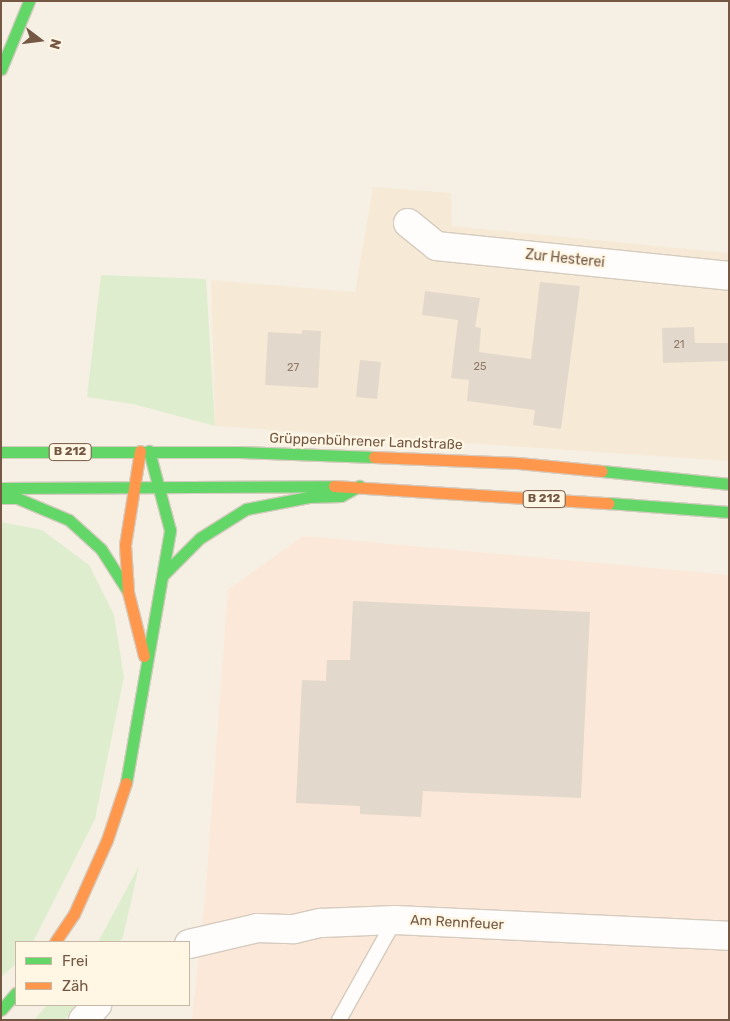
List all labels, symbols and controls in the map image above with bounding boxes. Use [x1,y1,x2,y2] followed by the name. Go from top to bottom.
[15,15,65,65] north arrow
[45,37,64,51] text: N
[524,246,606,272] street label: Zur Hesterei
[673,338,685,352] house number: 21
[474,360,486,374] house number: 25
[287,361,299,375] house number: 27
[269,430,463,454] street label: Grüppenbührener Landstraße
[48,442,92,462] road number: B 212
[522,489,566,508] road number: B 212
[410,912,504,934] street label: Am Rennfeuer
[15,941,190,1006] legend
[62,952,88,970] text: Frei
[62,977,88,995] text: Zäh

